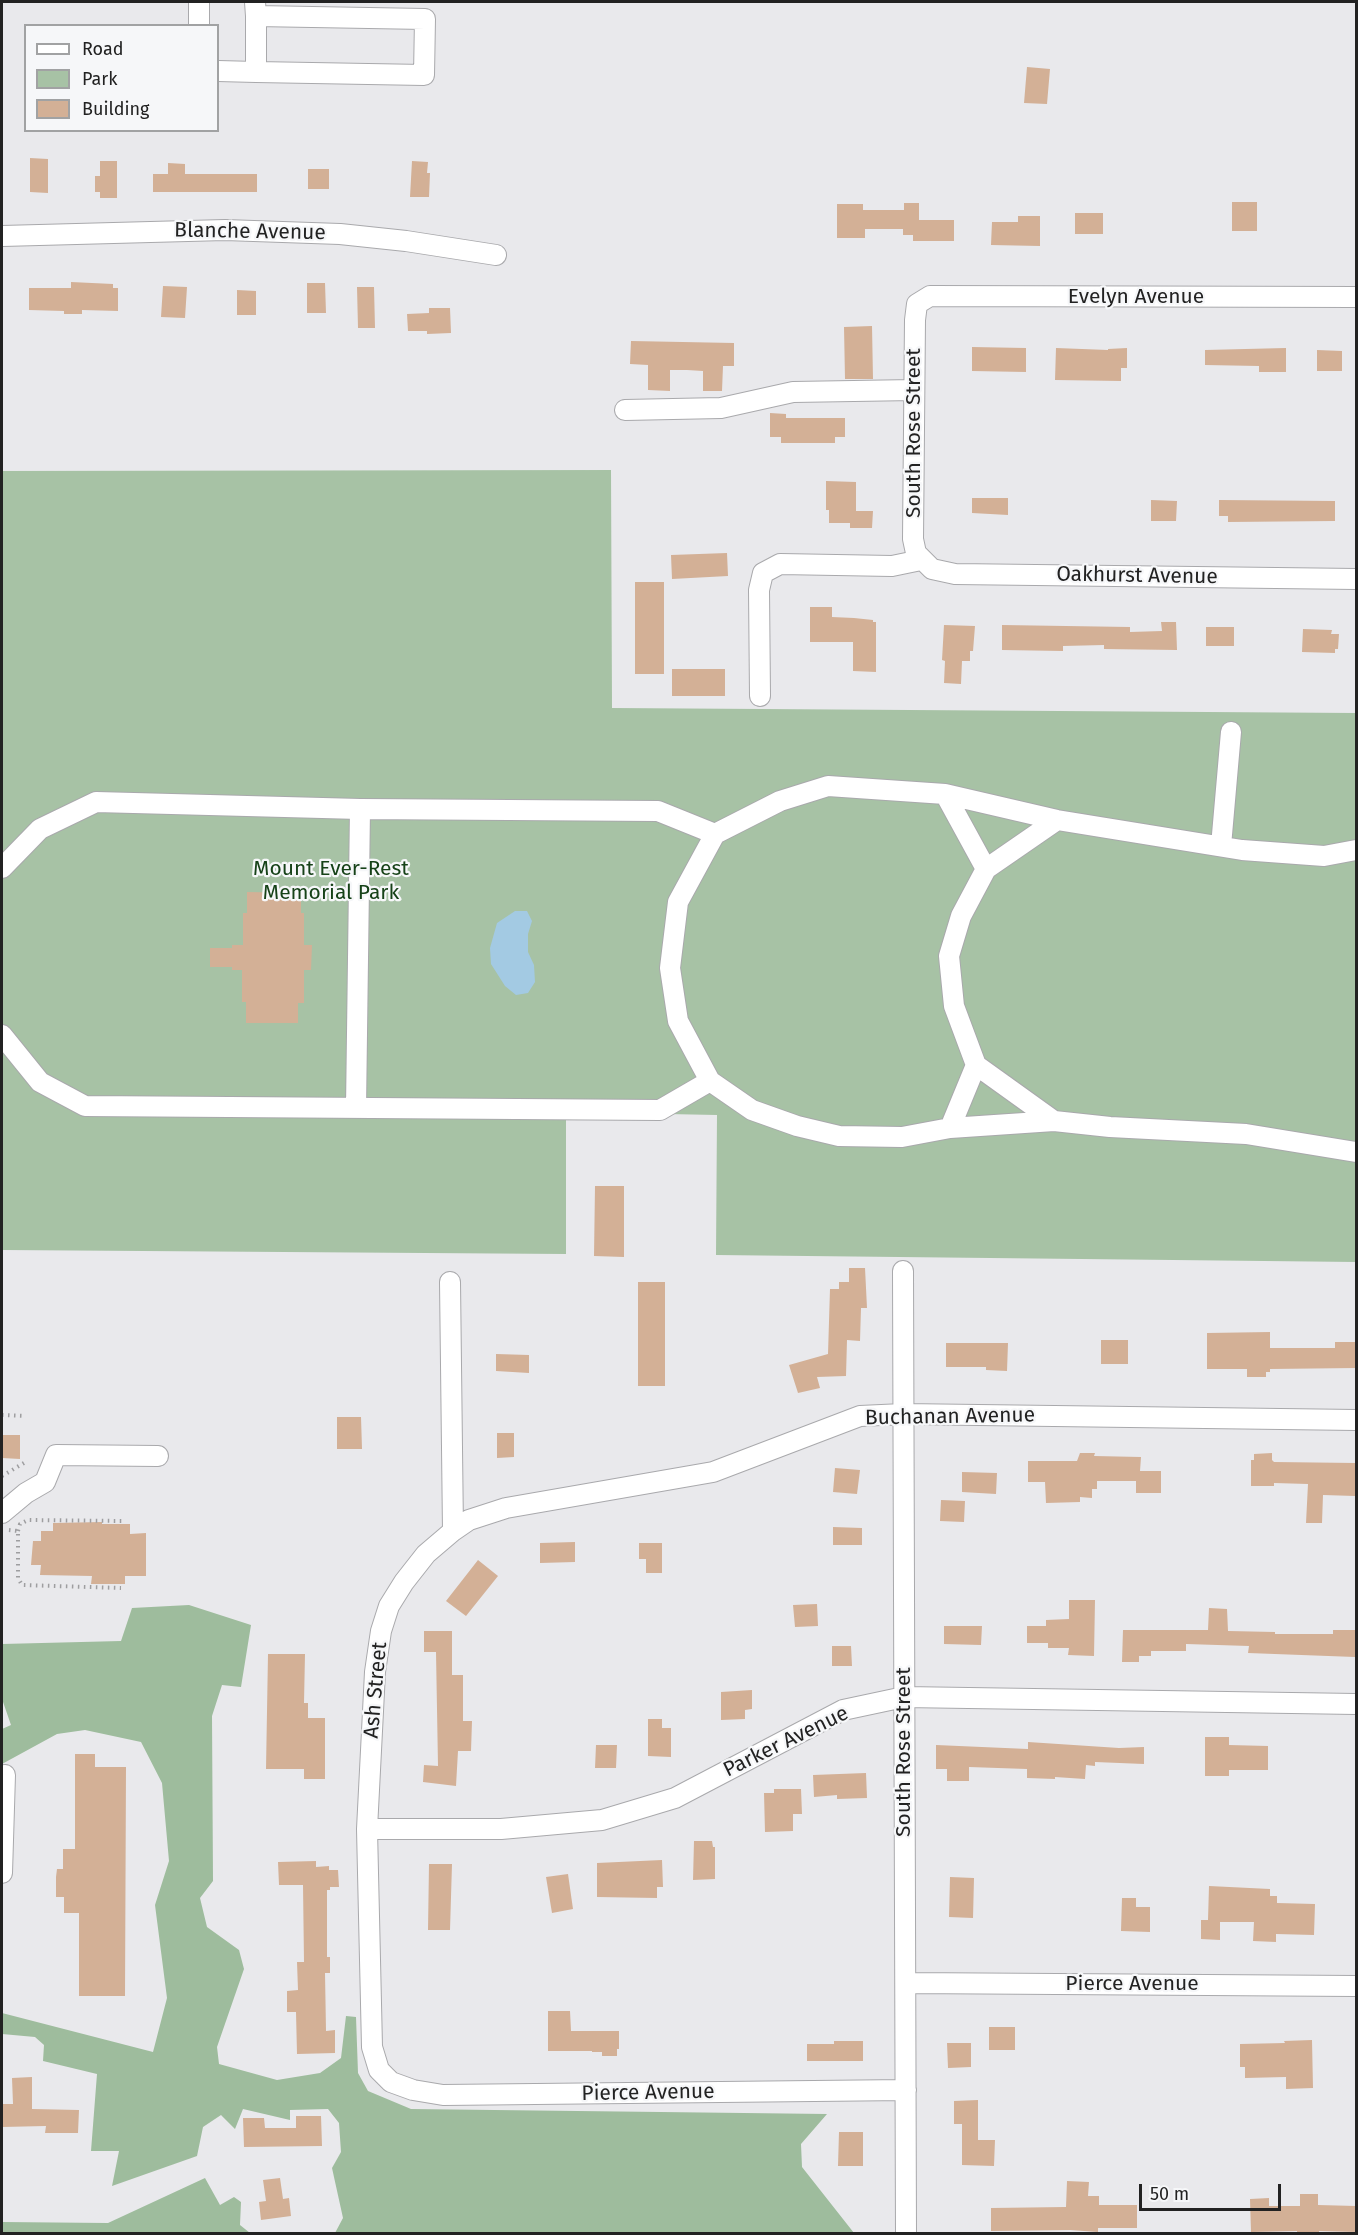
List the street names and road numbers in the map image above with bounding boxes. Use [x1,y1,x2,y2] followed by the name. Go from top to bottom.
[174,218,326,246] street label: Blanche Avenue
[1068,284,1204,310] street label: Evelyn Avenue
[901,348,927,518] street label: South Rose Street
[1056,562,1218,590] street label: Oakhurst Avenue
[865,1403,1035,1431] street label: Buchanan Avenue
[359,1641,393,1739] street label: Ash Street
[891,1667,917,1837] street label: South Rose Street
[719,1701,853,1783] street label: Parker Avenue
[1065,1971,1199,1997] street label: Pierce Avenue
[581,2079,715,2107] street label: Pierce Avenue

